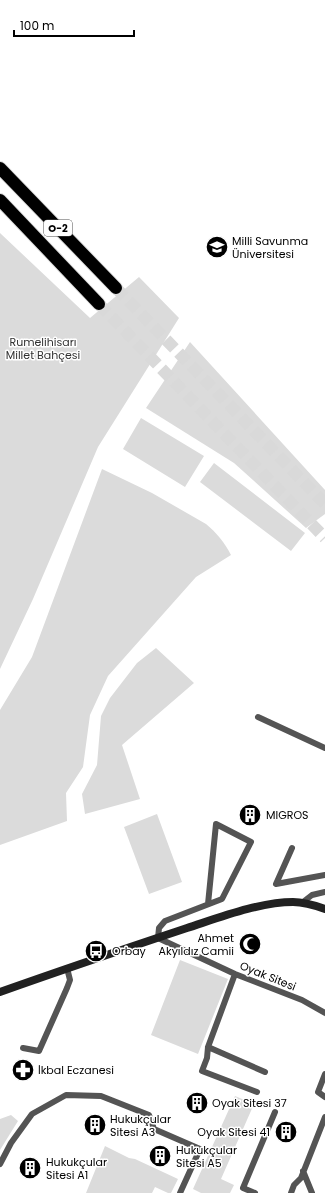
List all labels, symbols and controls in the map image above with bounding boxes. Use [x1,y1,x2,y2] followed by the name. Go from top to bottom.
[14,12,134,38] scale bar
[20,17,54,34] text: 100 m
[44,220,72,236] road number: O-2
[232,233,308,262] place label: Milli Savunma Üniversitesi
[204,234,230,260] school or university icon: Milli Savunma Üniversitesi
[6,334,81,363] park label: Rumelihisarı Millet Bahçesi
[237,802,263,828] building icon: MIGROS
[266,807,309,823] place label: MIGROS
[159,930,234,959] place label: Ahmet Akyıldız Camii
[237,931,263,957] mosque icon: Ahmet Akyıldız Camii
[83,938,109,964] bus stop icon: Orbay
[112,943,147,959] place label: Orbay
[238,957,299,995] street label: Oyak Sitesi
[10,1057,36,1083] pharmacy icon: İkbal Eczanesi
[38,1062,114,1078] place label: İkbal Eczanesi
[184,1090,210,1116] building icon: Oyak Sitesi 37
[212,1095,287,1111] place label: Oyak Sitesi 37
[110,1111,171,1140] place label: Hukukçular Sitesi A3
[82,1112,108,1138] building icon: Hukukçular Sitesi A3
[273,1119,299,1145] building icon: Oyak Sitesi 41
[197,1124,270,1140] place label: Oyak Sitesi 41
[176,1142,237,1171] place label: Hukukçular Sitesi A5
[147,1143,173,1169] building icon: Hukukçular Sitesi A5
[46,1154,107,1183] place label: Hukukçular Sitesi A1
[17,1155,43,1181] building icon: Hukukçular Sitesi A1

